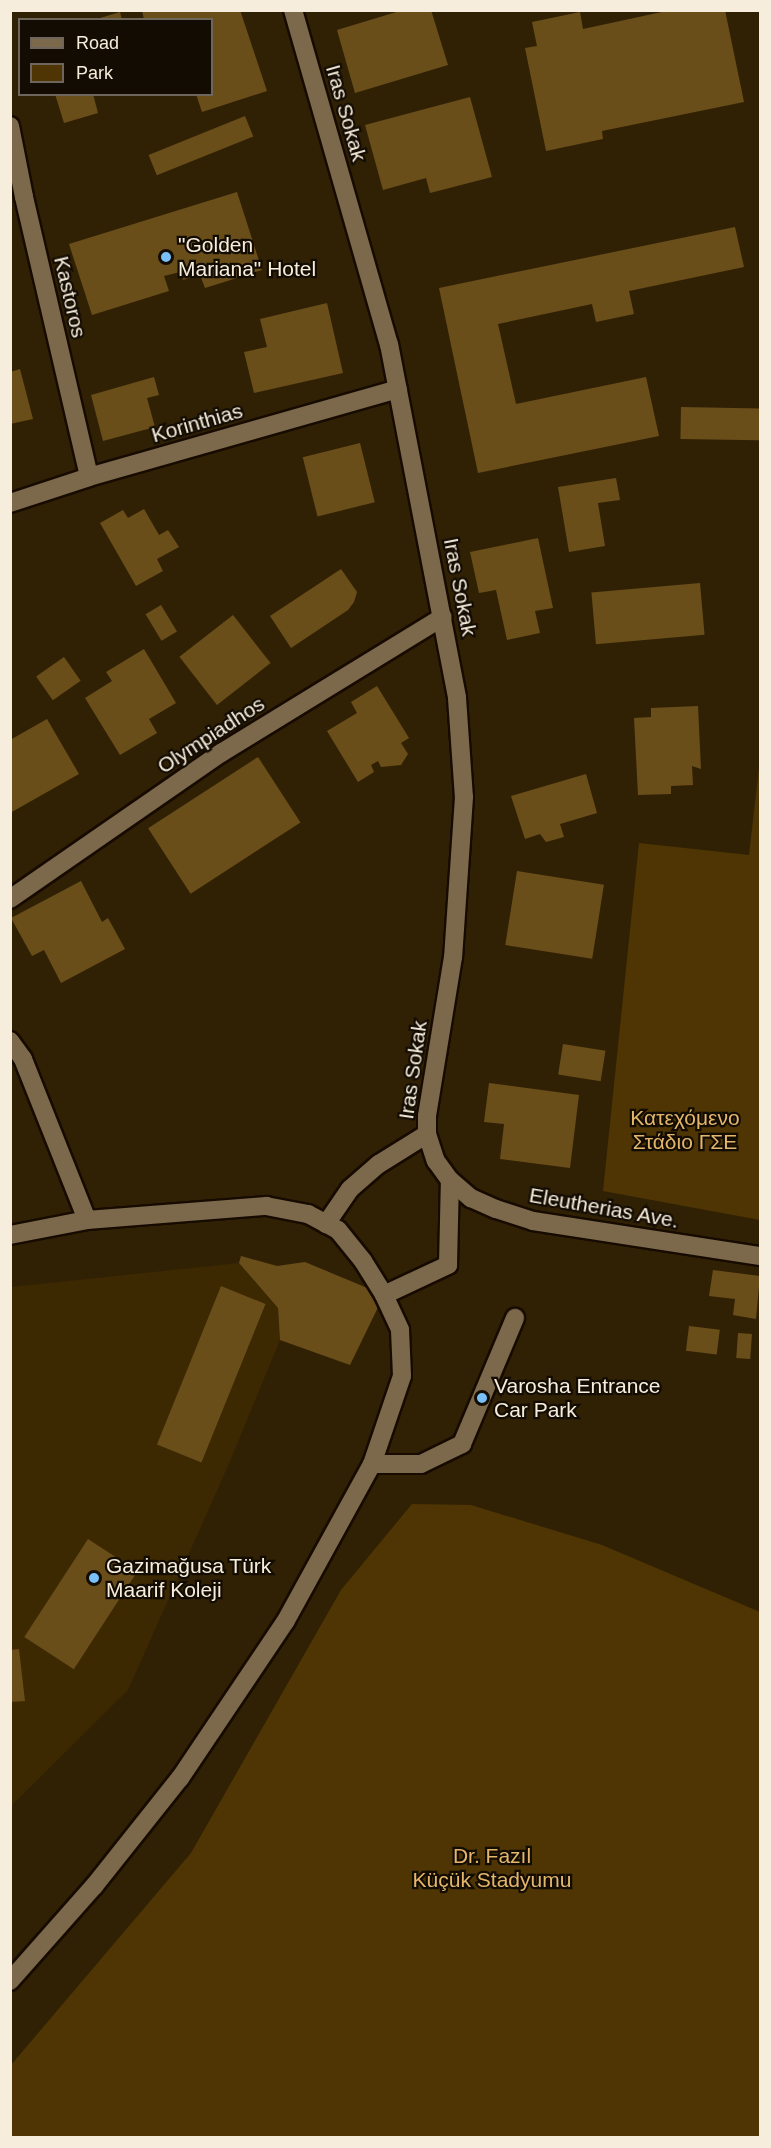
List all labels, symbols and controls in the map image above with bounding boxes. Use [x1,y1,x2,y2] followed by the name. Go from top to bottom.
[18,18,213,96] legend
[76,33,119,53] text: Road
[320,62,372,164] street label: Iras Sokak
[76,63,113,83] text: Park
[178,232,316,282] place label: "Golden Mariana" Hotel
[159,250,173,264] marker: "Golden Mariana" Hotel
[48,254,92,340] street label: Kastoros
[149,398,245,448] street label: Korinthias
[438,536,482,638] street label: Iras Sokak
[153,691,269,779] street label: Olympiadhos
[394,1019,432,1121] street label: Iras Sokak
[630,1105,740,1155] park label: Κατεχόμενο Στάδιο ΓΣΕ
[527,1182,681,1234] street label: Eleutherias Ave.
[494,1373,661,1423] place label: Varosha Entrance Car Park
[475,1391,489,1405] marker: Varosha Entrance Car Park
[106,1553,272,1603] place label: Gazimağusa Türk Maarif Koleji
[87,1571,101,1585] marker: Gazimağusa Türk Maarif Koleji
[413,1843,571,1893] park label: Dr. Fazıl Küçük Stadyumu

